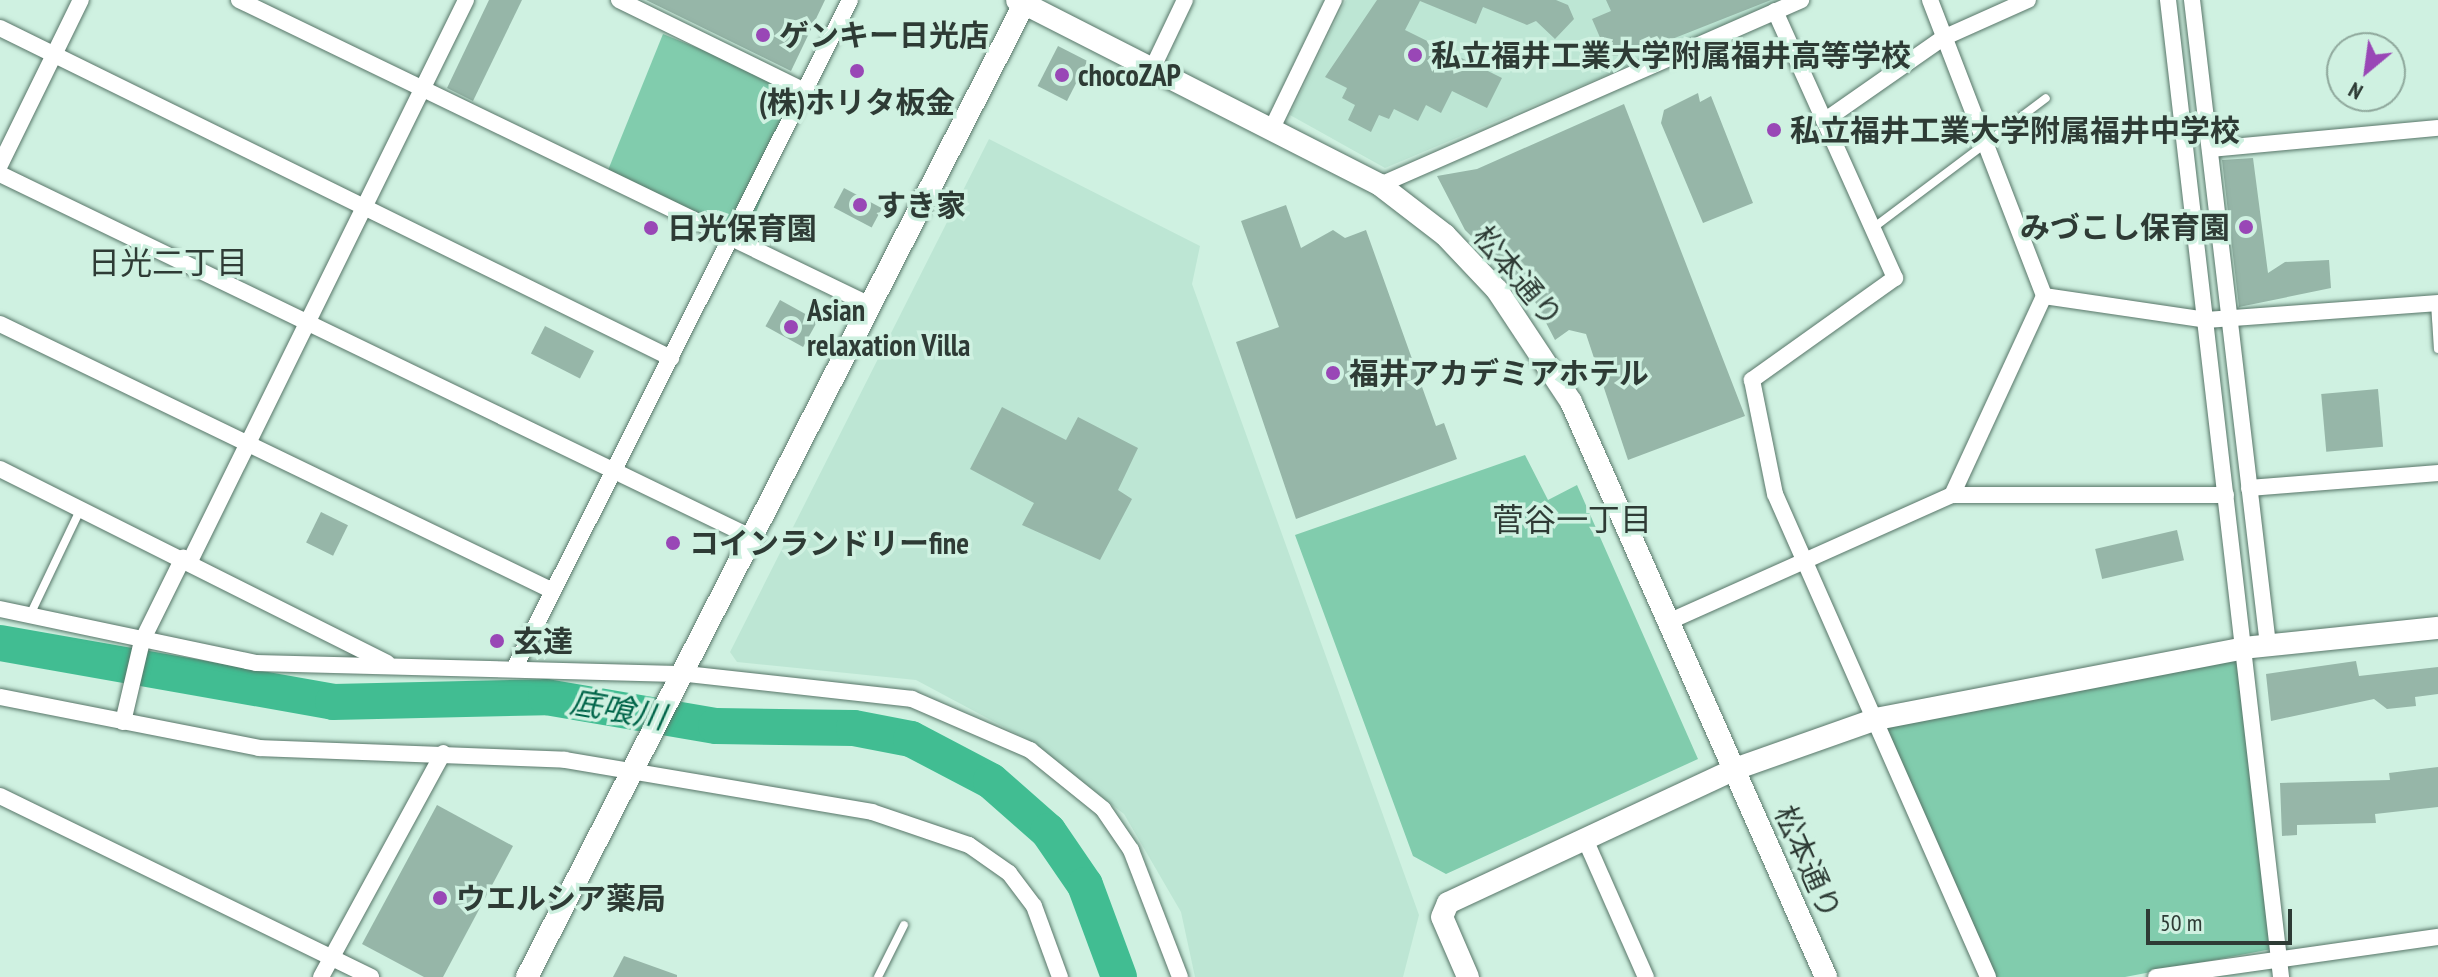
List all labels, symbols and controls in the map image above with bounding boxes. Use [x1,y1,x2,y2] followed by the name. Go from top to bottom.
[779,17,989,53] place label: ゲンキー日光店
[754,26,772,44] marker: ゲンキー日光店
[2326,32,2406,112] north arrow
[1431,37,1911,73] place label: 私立福井工業大学附属福井高等学校
[1406,46,1424,64] marker: 私立福井工業大学附属福井高等学校
[1078,57,1181,93] place label: chocoZAP
[848,62,866,80] marker: (株)ホリタ板金
[1053,66,1071,84] marker: chocoZAP
[2343,76,2367,106] text: N
[759,84,955,120] place label: (株)ホリタ板金
[1790,112,2240,148] place label: 私立福井工業大学附属福井中学校
[1765,121,1783,139] marker: 私立福井工業大学附属福井中学校
[876,187,966,223] place label: すき家
[851,196,869,214] marker: すき家
[2020,209,2230,245] place label: みづこし保育園
[667,210,817,246] place label: 日光保育園
[1466,218,1570,334] street label: 松本通り
[2237,218,2255,236] marker: みづこし保育園
[642,219,660,237] marker: 日光保育園
[88,243,248,281] district label: 日光二丁目
[807,292,971,362] place label: Asian relaxation Villa
[782,318,800,336] marker: Asian relaxation Villa
[1349,355,1649,391] place label: 福井アカデミアホテル
[1324,364,1342,382] marker: 福井アカデミアホテル
[1492,500,1652,538] district label: 菅谷一丁目
[689,525,969,561] place label: コインランドリーfine
[664,534,682,552] marker: コインランドリーfine
[513,623,573,659] place label: 玄達
[488,632,506,650] marker: 玄達
[567,682,669,736] water label: 底喰川
[1767,800,1849,924] street label: 松本通り
[456,880,666,916] place label: ウエルシア薬局
[431,889,449,907] marker: ウエルシア薬局
[2150,893,2296,943] scale bar
[2160,907,2202,938] text: 50 m

